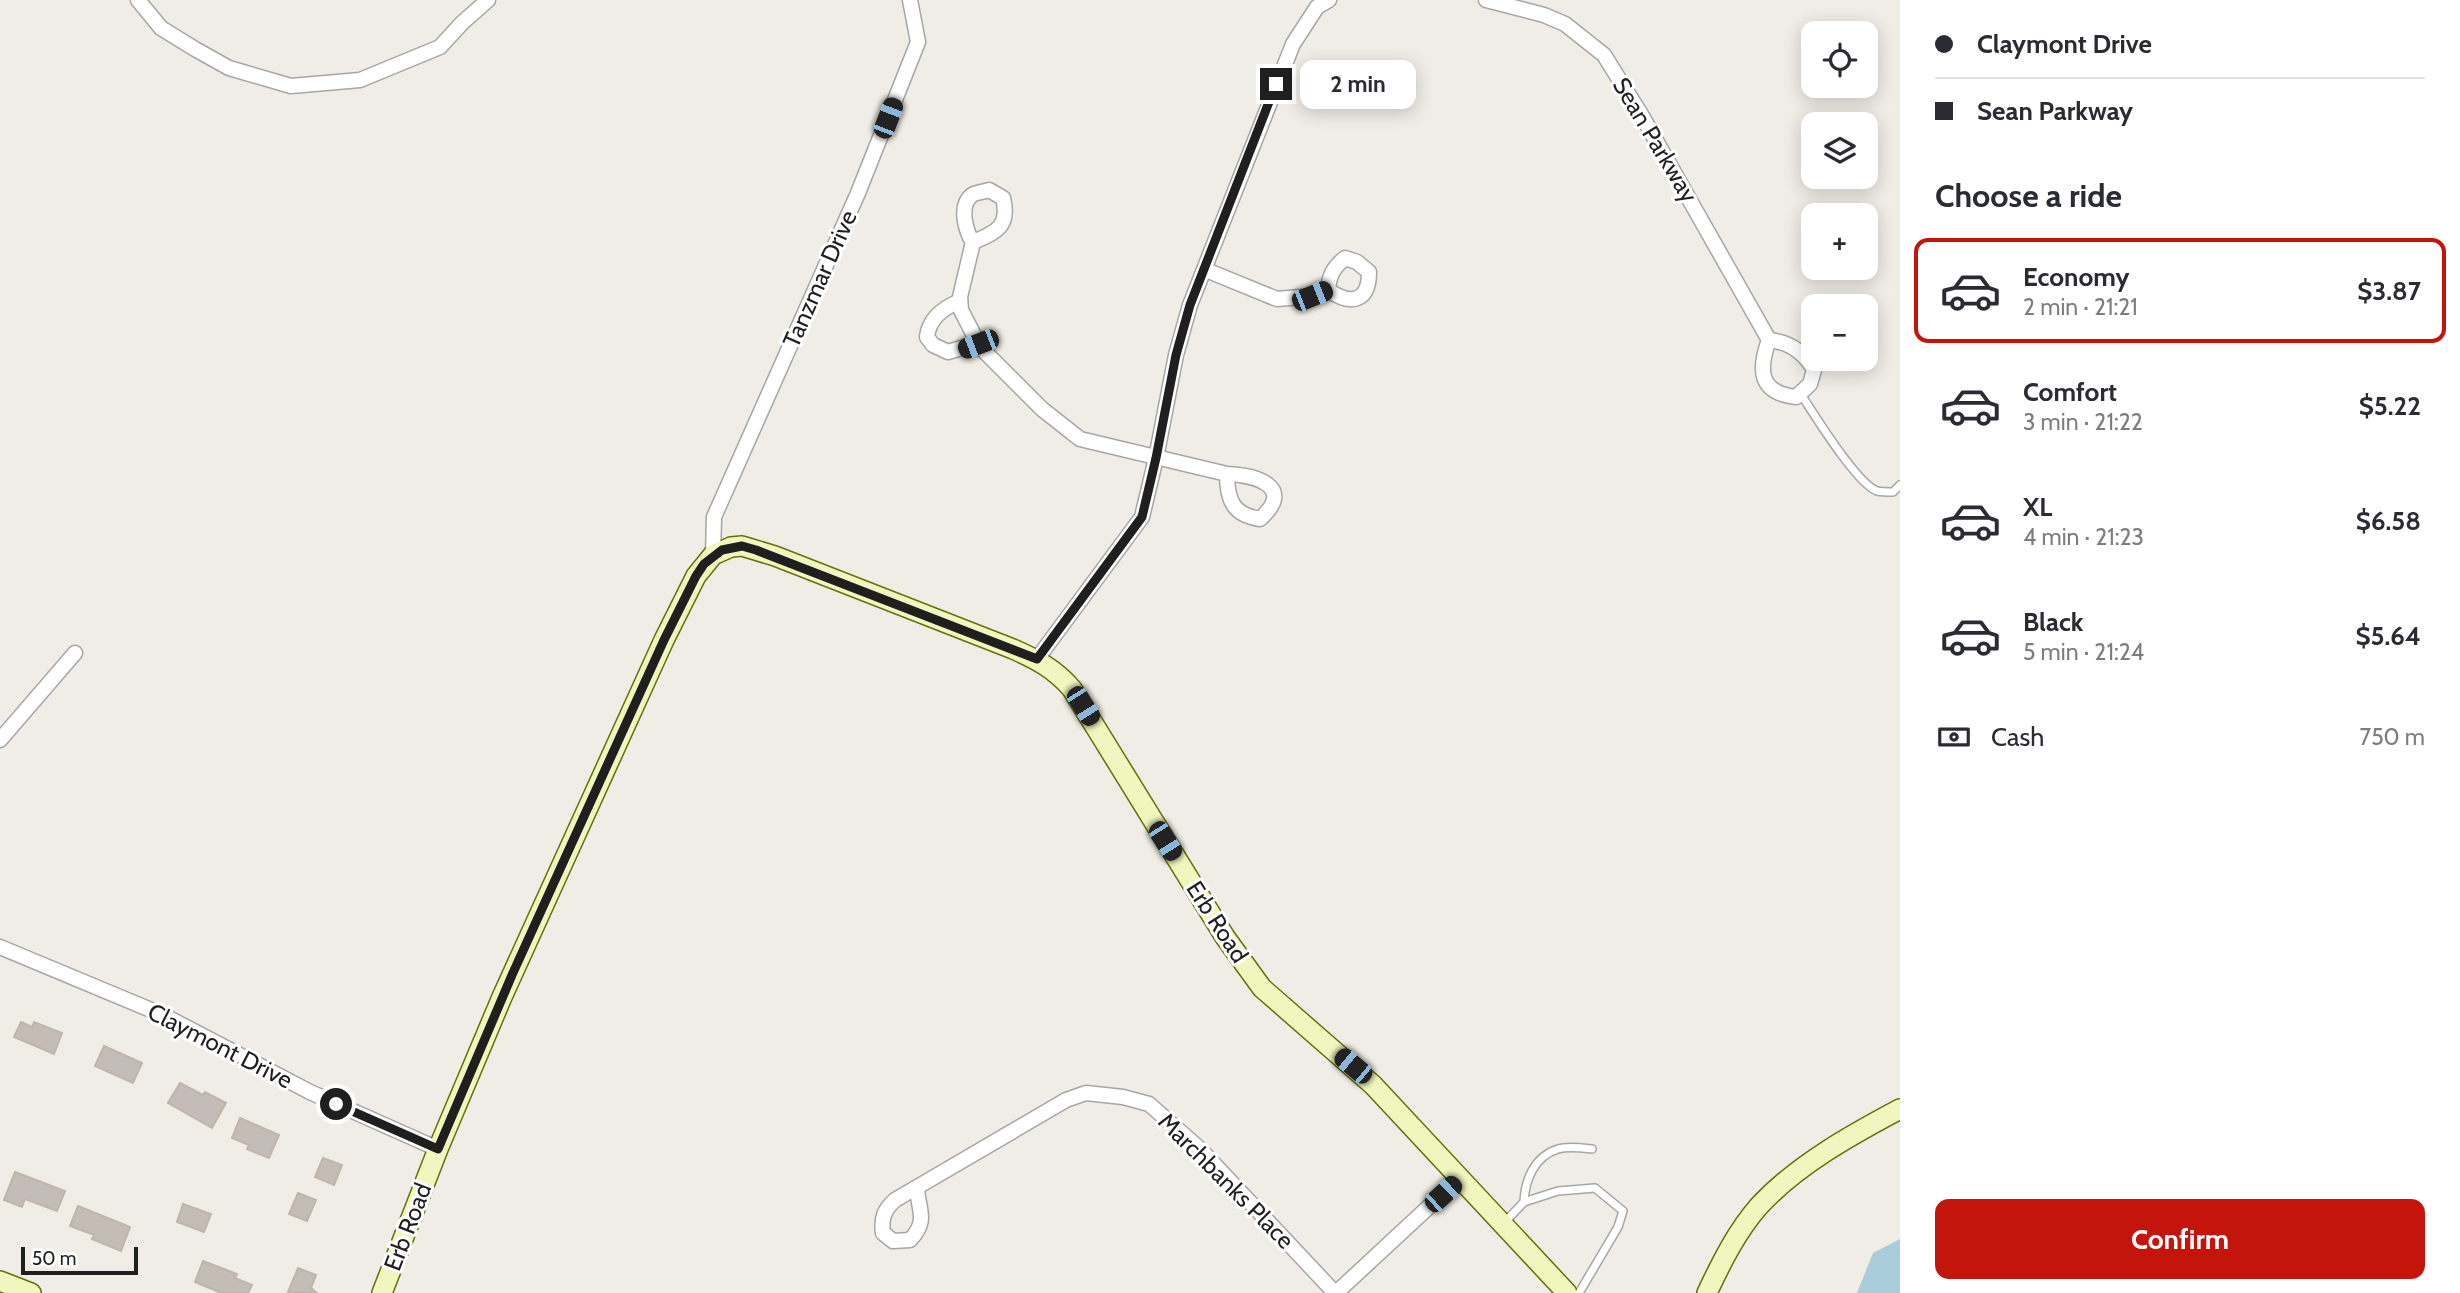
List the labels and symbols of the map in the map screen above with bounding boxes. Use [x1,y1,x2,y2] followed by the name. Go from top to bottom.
[1300,60,1416,108] callout: 2 min
[1260,68,1292,100] route end
[1607,72,1704,207] street label: Sean Parkway
[871,95,906,141] car
[776,206,863,352] street label: Tanzmar Drive
[1289,278,1336,314] car
[955,327,1002,361] car
[1063,683,1104,729] car
[1145,818,1186,864] car
[1180,875,1254,968] street label: Erb Road
[143,997,297,1094] street label: Claymont Drive
[1331,1044,1376,1088] car
[320,1088,352,1120] route start
[1152,1107,1300,1255] street label: Marchbanks Place
[1421,1172,1466,1216] car
[378,1179,437,1275] street label: Erb Road
[21,1244,138,1276] scale bar

